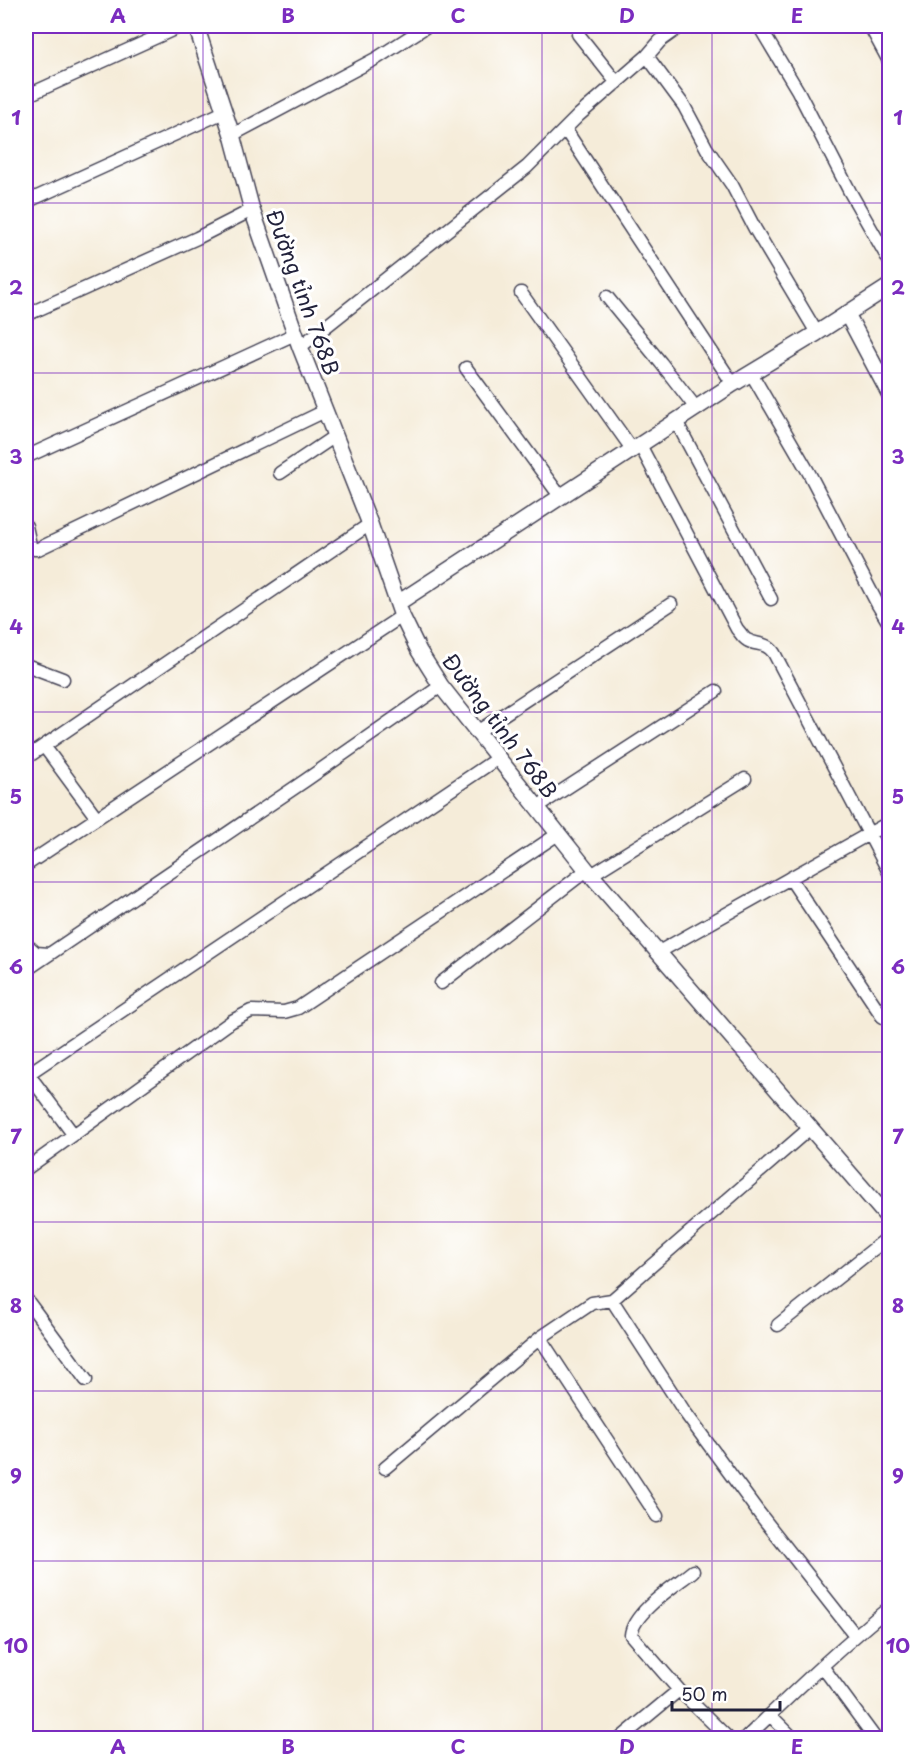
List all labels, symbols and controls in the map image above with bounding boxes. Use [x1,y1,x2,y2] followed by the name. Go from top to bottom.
[110,0,126,30] text: A
[281,0,295,30] text: B
[450,0,466,30] text: C
[619,0,635,30] text: D
[791,0,803,30] text: E
[11,102,21,132] text: 1
[893,102,903,132] text: 1
[259,204,349,380] street label: Đường tỉnh 768B
[9,272,23,302] text: 2
[891,272,905,302] text: 2
[9,441,23,471] text: 3
[891,441,905,471] text: 3
[9,611,23,641] text: 4
[891,611,905,641] text: 4
[436,646,566,804] street label: Đường tỉnh 768B
[10,781,22,811] text: 5
[892,781,904,811] text: 5
[9,951,23,981] text: 6
[891,951,905,981] text: 6
[10,1121,22,1151] text: 7
[892,1121,904,1151] text: 7
[10,1290,22,1320] text: 8
[892,1290,904,1320] text: 8
[10,1460,22,1490] text: 9
[892,1460,904,1490] text: 9
[4,1630,28,1660] text: 10
[886,1630,910,1660] text: 10
[672,1674,780,1712] scale bar
[681,1680,728,1707] text: 50 m
[110,1731,126,1761] text: A
[281,1731,295,1761] text: B
[450,1731,466,1761] text: C
[619,1731,635,1761] text: D
[791,1731,803,1761] text: E

